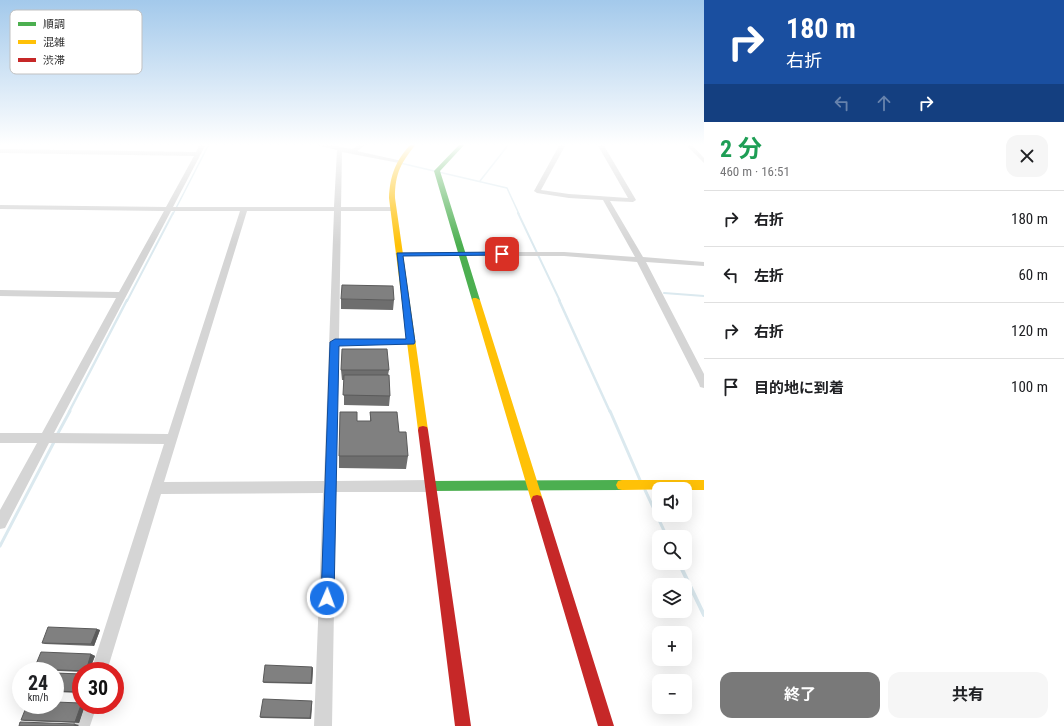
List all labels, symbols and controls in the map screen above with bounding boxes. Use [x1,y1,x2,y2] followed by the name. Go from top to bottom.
[10,10,142,74] legend
[786,12,856,45] text: 180 m
[720,16,772,68] icon: right
[43,18,65,31] text: 順調
[43,36,65,49] text: 混雑
[786,50,822,71] text: 右折
[43,54,65,67] text: 渋滞
[831,92,853,114] icon: left
[873,92,895,114] icon: ahead
[915,92,937,114] icon: right
[720,135,762,163] text: 2 分
[1006,135,1048,177] button: close
[720,164,790,179] text: 460 m · 16:51
[720,208,742,230] icon: right
[1011,210,1048,228] text: 180 m
[754,211,784,229] text: 右折
[485,237,519,271] pin
[491,243,513,265] icon: arrive
[720,264,742,286] icon: left
[1018,266,1048,284] text: 60 m
[754,267,784,285] text: 左折
[720,320,742,342] icon: right
[1011,322,1048,340] text: 120 m
[754,323,784,341] text: 右折
[720,376,742,398] icon: arrive
[1011,378,1048,396] text: 100 m
[754,379,844,397] text: 目的地に到着
[652,482,692,714] map controls
[652,482,692,522] button: sound
[652,530,692,570] button: search
[306,577,348,619] position arrow
[652,578,692,618] button: layers
[652,626,692,666] button: +
[72,662,124,714] speed limit sign: 30
[28,671,48,695] text: 24
[720,672,880,718] button: 終了
[888,672,1048,718] button: 共有
[652,674,692,714] button: −
[28,692,48,703] text: km/h

